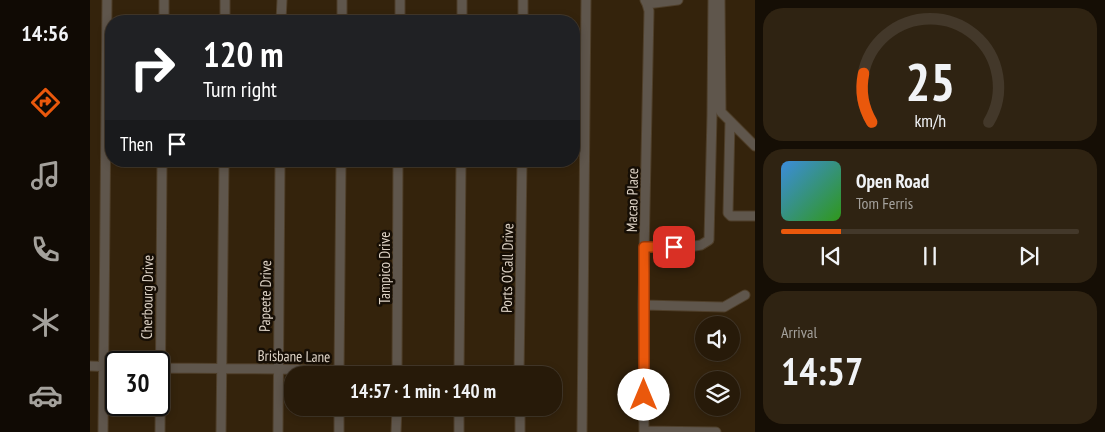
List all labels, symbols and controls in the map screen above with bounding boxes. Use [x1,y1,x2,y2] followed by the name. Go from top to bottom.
[21,19,69,47] text: 14:56
[203,31,284,77] text: 120 m
[120,35,185,100] icon: right
[905,48,955,115] text: 25
[203,75,277,103] text: Turn right
[28,85,63,120] icon: directions
[914,109,946,132] text: km/h
[163,130,191,158] icon: arrive
[120,132,153,156] text: Then
[28,158,63,193] icon: music
[622,168,642,232] street label: Macao Place
[856,169,929,193] text: Open Road
[856,193,913,213] text: Tom Ferris
[497,223,517,313] street label: Ports O'Call Drive
[653,226,695,268] pin
[28,232,63,267] icon: phone
[375,232,394,304] street label: Tampico Drive
[660,233,688,261] icon: arrive
[817,242,845,270] icon: previous
[916,242,944,270] icon: pause
[1015,242,1043,270] icon: next
[137,255,157,339] street label: Cherbourg Drive
[255,260,275,332] street label: Papeete Drive
[28,305,63,340] icon: climate
[695,316,740,416] map controls
[695,316,740,361] button: sound
[781,322,817,342] text: Arrival
[257,346,331,366] street label: Brisbane Lane
[781,346,863,395] text: 14:57
[105,351,170,416] speed limit sign: 30
[617,368,669,420] position arrow
[695,371,740,416] button: layers
[28,378,63,413] icon: car
[350,379,496,403] text: 14:57 · 1 min · 140 m

